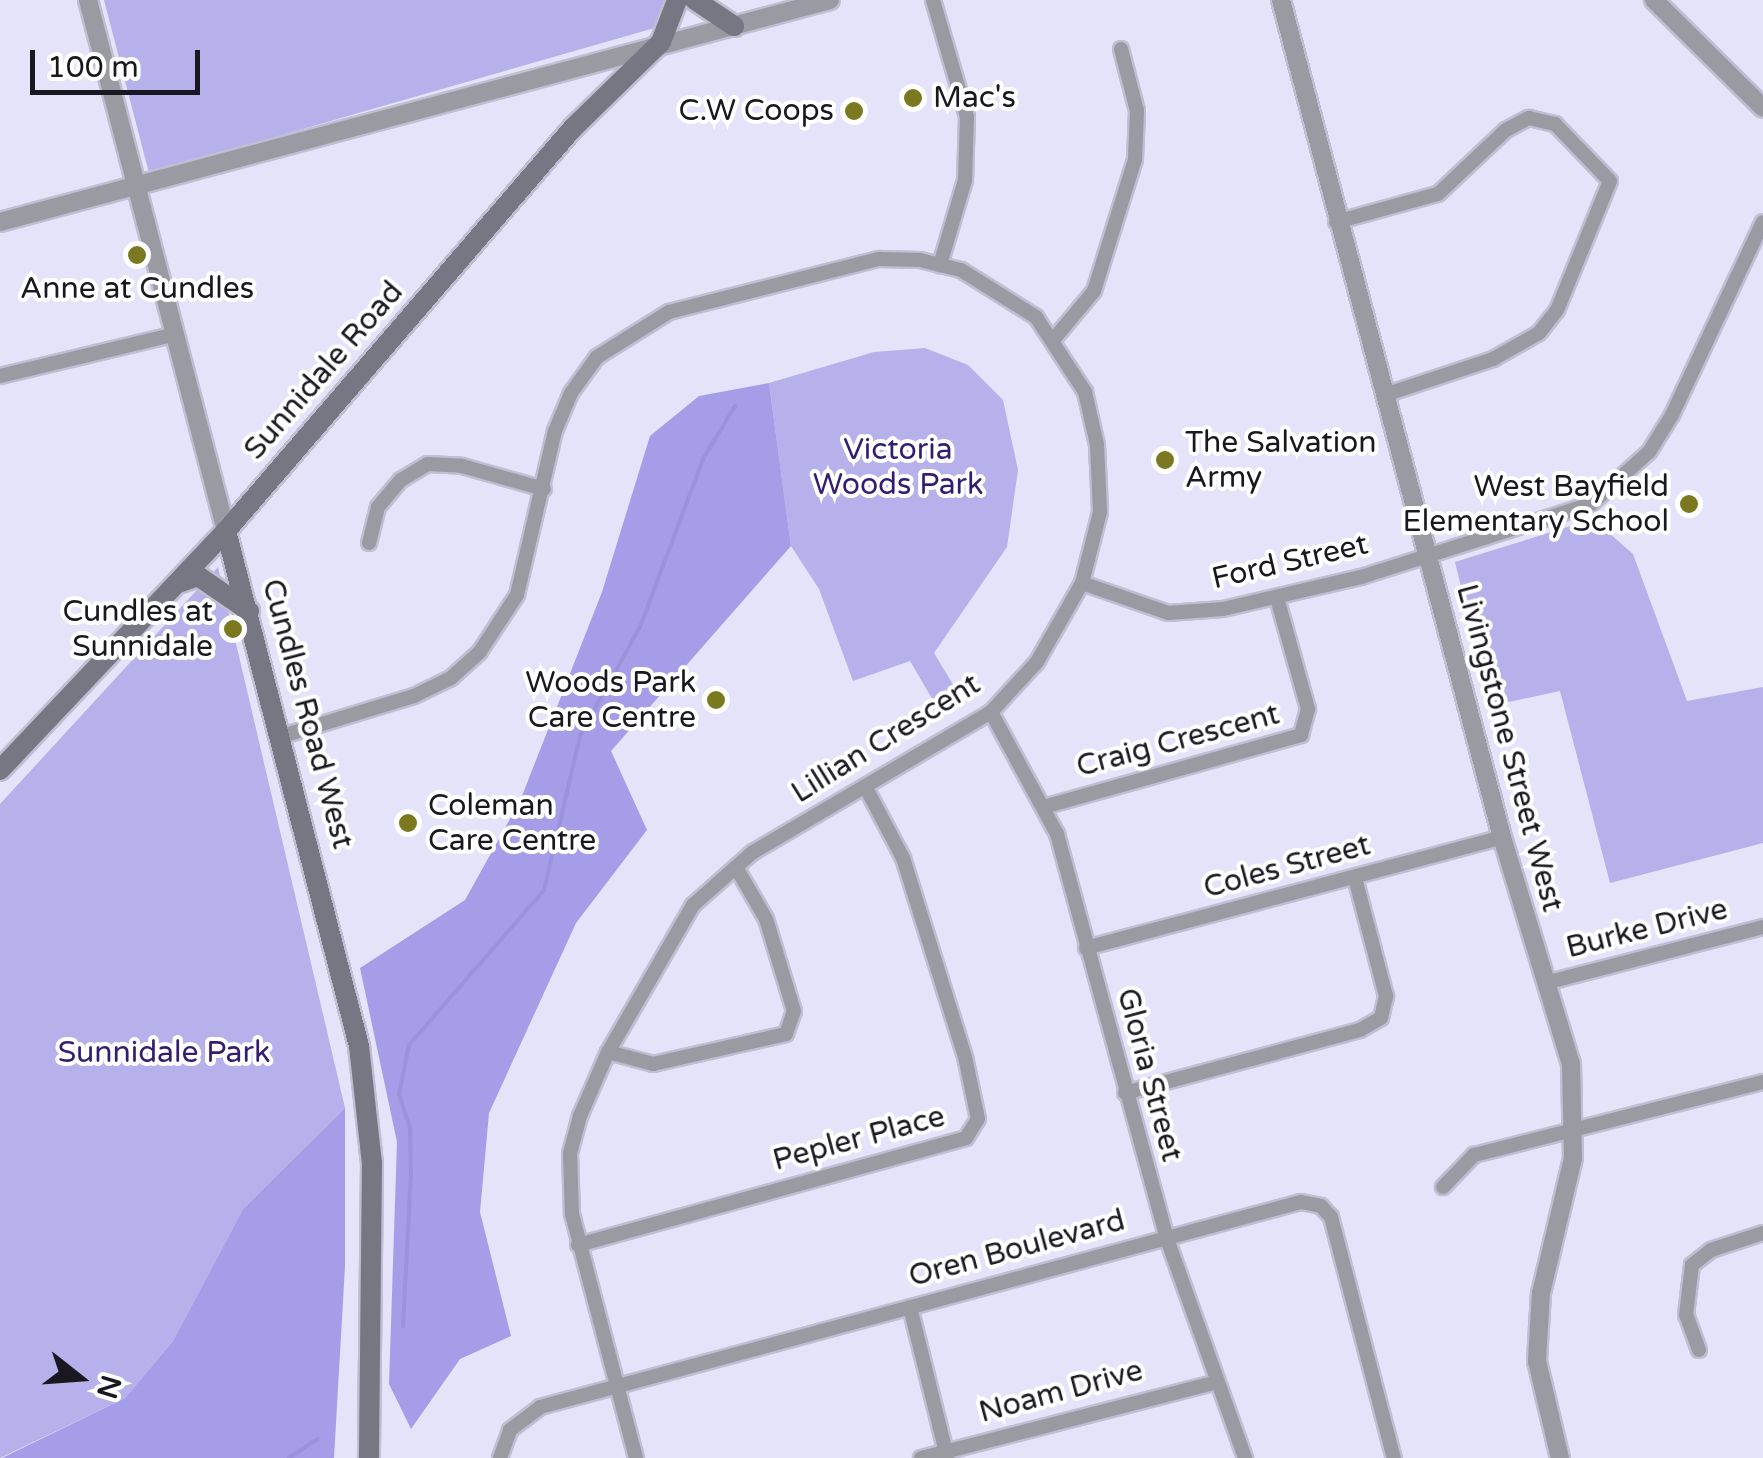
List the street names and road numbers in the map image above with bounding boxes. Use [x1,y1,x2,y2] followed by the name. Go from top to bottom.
[237,275,411,467] street label: Sunnidale Road
[1209,527,1371,597] street label: Ford Street
[254,575,360,853] street label: Cundles Road West
[1448,580,1570,916] street label: Livingstone Street West
[785,667,987,811] street label: Lillian Crescent
[1073,697,1283,785] street label: Craig Crescent
[1200,827,1374,907] street label: Coles Street
[1563,892,1731,966] street label: Burke Drive
[1109,984,1189,1166] street label: Gloria Street
[769,1099,949,1179] street label: Pepler Place
[905,1203,1129,1295] street label: Oren Boulevard
[975,1353,1147,1431] street label: Noam Drive

